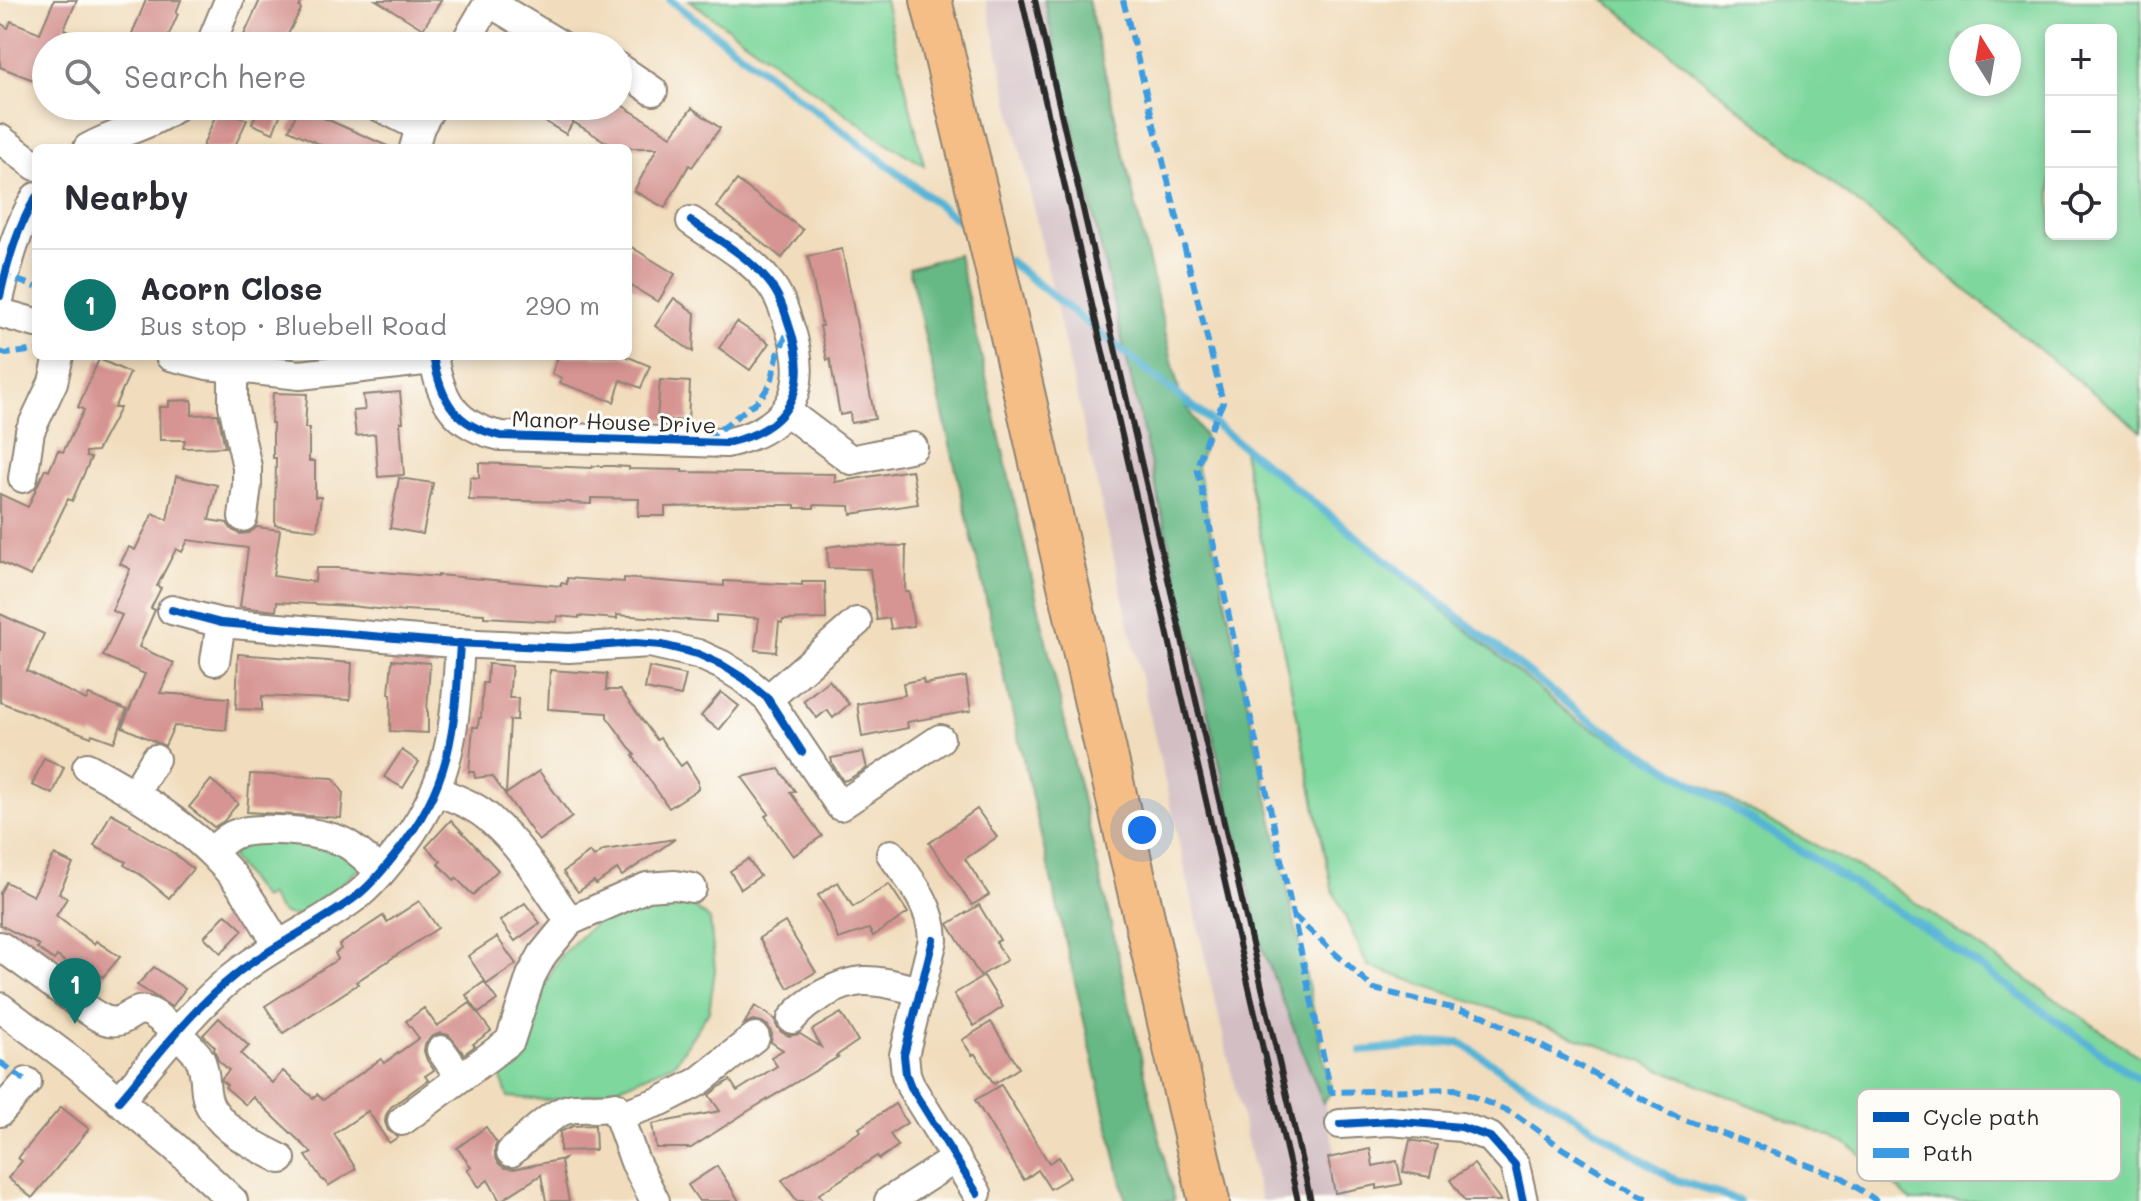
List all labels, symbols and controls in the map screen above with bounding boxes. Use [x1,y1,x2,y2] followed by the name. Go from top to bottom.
[1949,24,2021,96] north arrow
[2045,24,2117,240] map controls
[2045,24,2117,96] button: +
[32,32,632,120] search box
[60,54,104,98] icon: search
[124,56,307,96] text: Search here
[2045,96,2117,168] button: −
[2045,168,2117,240] button: locate
[64,174,189,219] text: Nearby
[140,268,322,308] text: Acorn Close
[84,288,96,322] text: 1
[525,288,600,322] text: 290 m
[140,308,447,342] text: Bus stop · Bluebell Road
[511,403,717,440] street label: Manor House Drive
[1122,810,1162,850] your location
[49,958,101,1024] pin: 1
[1857,1089,2121,1181] legend
[1923,1102,2039,1131] text: Cycle path
[1923,1138,1972,1167] text: Path

